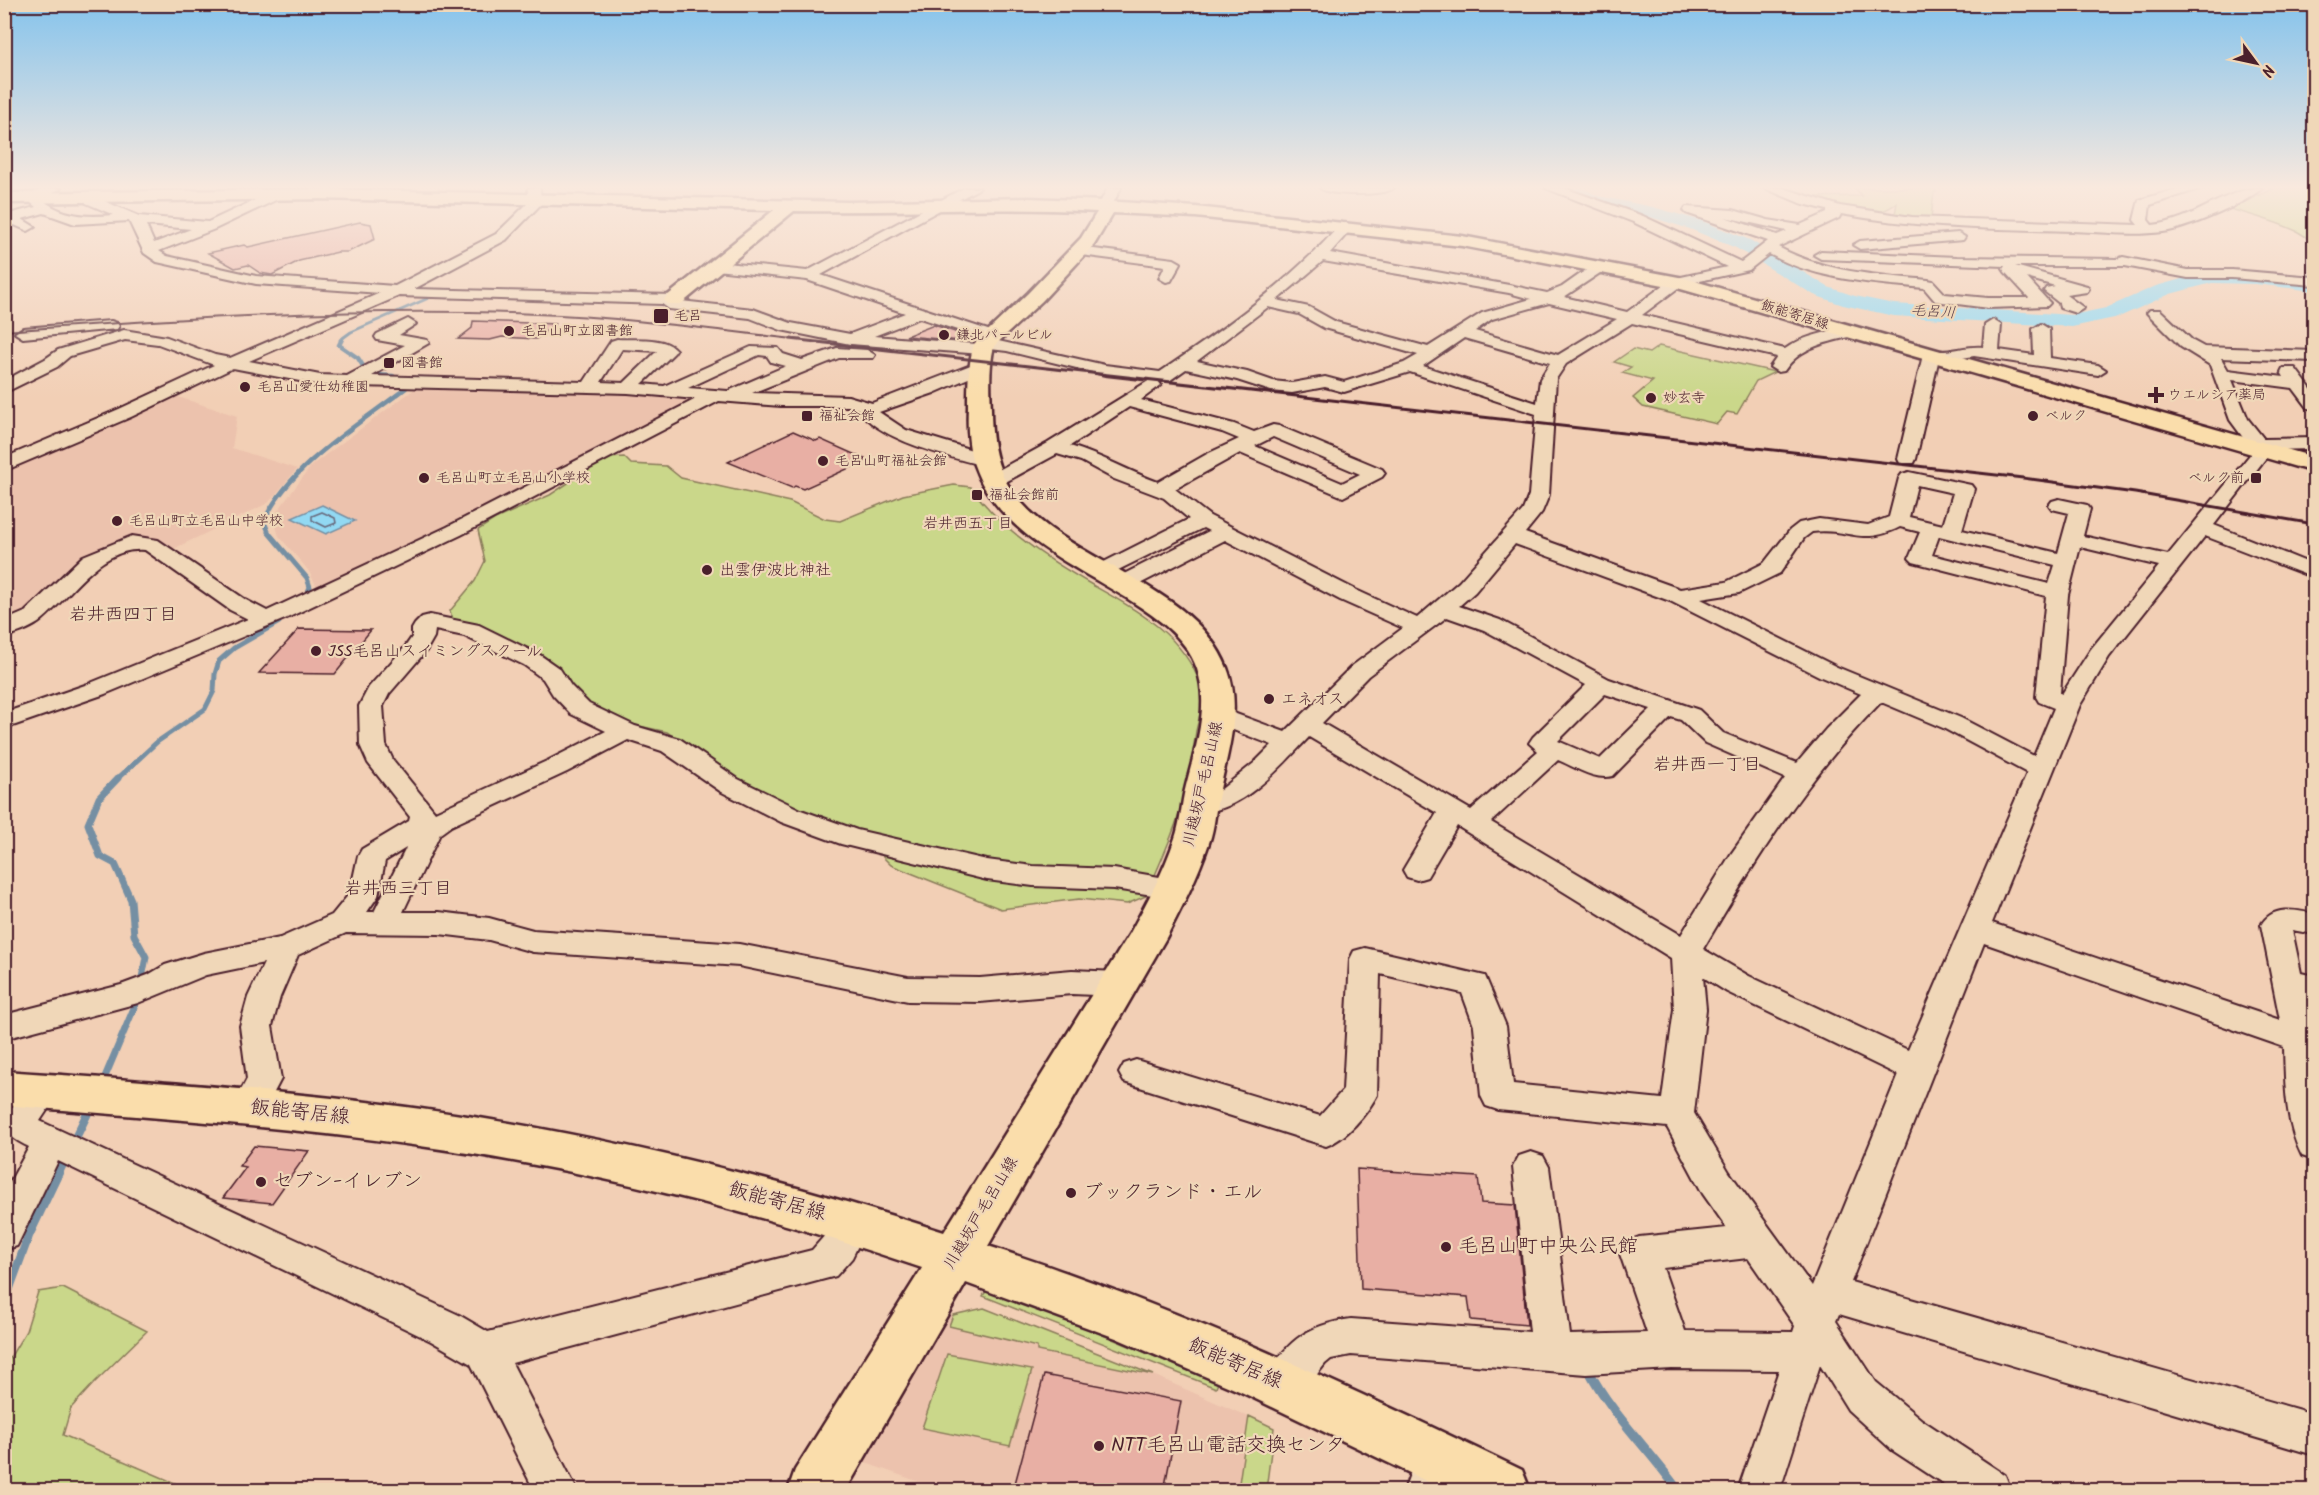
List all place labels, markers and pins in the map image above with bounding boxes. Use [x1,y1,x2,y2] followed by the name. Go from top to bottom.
[674,305,702,327] place label: 毛呂
[652,307,670,325] marker: 毛呂
[521,320,633,342] place label: 毛呂山町立図書館
[502,324,516,338] marker: 毛呂山町立図書館
[956,324,1053,346] place label: 鎌北パールビル
[937,328,951,342] marker: 鎌北パールビル
[401,352,443,374] place label: 図書館
[382,356,396,370] marker: 図書館
[257,376,369,398] place label: 毛呂山愛仕幼稚園
[238,380,252,394] marker: 毛呂山愛仕幼稚園
[2168,384,2266,406] place label: ウエルシア薬局
[1663,387,1705,409] place label: 妙玄寺
[2149,388,2163,402] marker: ウエルシア薬局
[1644,391,1658,405] marker: 妙玄寺
[819,405,875,427] place label: 福祉会館
[2045,405,2087,427] place label: ベルク
[800,409,814,423] marker: 福祉会館
[2026,409,2040,423] marker: ベルク
[835,450,947,472] place label: 毛呂山町福祉会館
[816,454,830,468] marker: 毛呂山町福祉会館
[436,467,590,489] place label: 毛呂山町立毛呂山小学校
[2188,467,2244,489] place label: ベルク前
[417,471,431,485] marker: 毛呂山町立毛呂山小学校
[2249,471,2263,485] marker: ベルク前
[989,484,1059,506] place label: 福祉会館前
[970,488,984,502] marker: 福祉会館前
[129,510,283,532] place label: 毛呂山町立毛呂山中学校
[110,514,124,528] marker: 毛呂山町立毛呂山中学校
[719,558,831,583] place label: 出雲伊波比神社
[700,563,714,577] marker: 出雲伊波比神社
[328,639,543,664] place label: JSS毛呂山スイミングスクール
[309,644,323,658] marker: JSS毛呂山スイミングスクール
[1281,687,1344,712] place label: エネオス
[1262,692,1276,706] marker: エネオス
[273,1166,422,1198] place label: セブン-イレブン
[254,1175,268,1189] marker: セブン-イレブン
[1083,1177,1263,1209] place label: ブックランド・エル
[1064,1186,1078,1200] marker: ブックランド・エル
[1458,1231,1638,1263] place label: 毛呂山町中央公民館
[1439,1240,1453,1254] marker: 毛呂山町中央公民館
[1111,1430,1345,1462] place label: NTT毛呂山電話交換センタ
[1092,1439,1106,1453] marker: NTT毛呂山電話交換センタ

